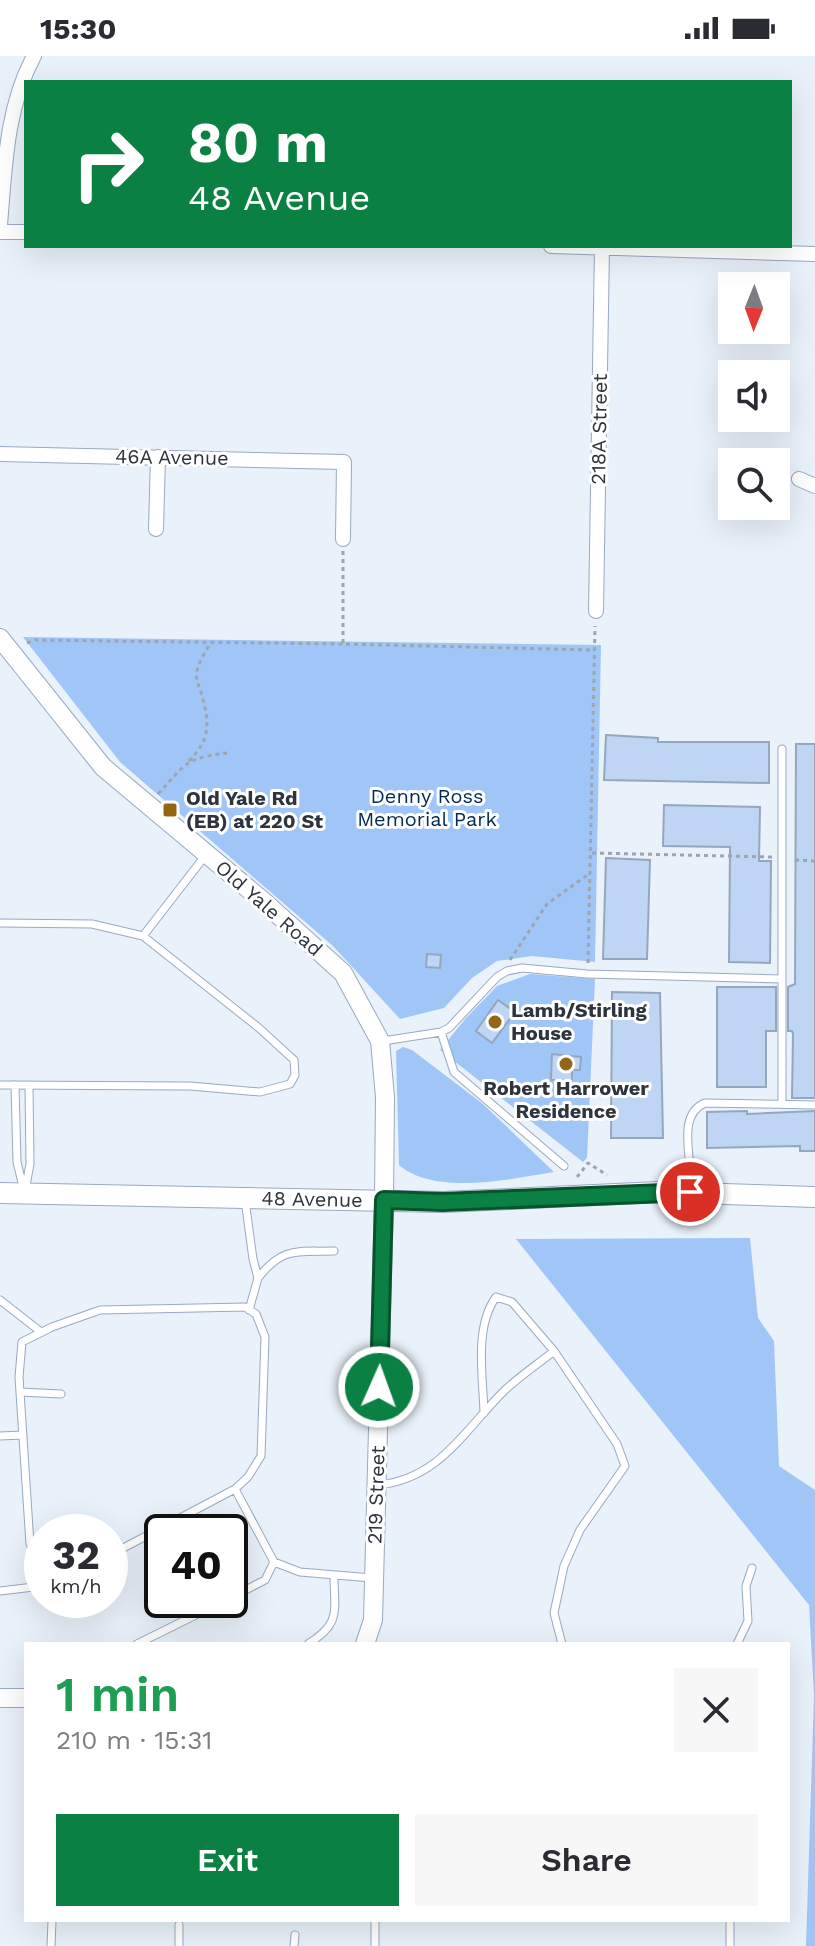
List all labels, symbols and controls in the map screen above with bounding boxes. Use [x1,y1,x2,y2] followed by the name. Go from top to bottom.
[40,11,117,46] text: 15:30
[188,110,328,176] text: 80 m
[56,112,160,216] icon: right
[188,177,370,219] text: 48 Avenue
[718,272,790,344] north arrow
[718,272,790,520] map controls
[718,360,790,432] button: sound
[586,373,612,485] street label: 218A Street
[115,444,229,470] street label: 46A Avenue
[718,448,790,520] button: search
[357,784,497,831] park label: Denny Ross Memorial Park
[186,786,323,833] place label: Old Yale Rd (EB) at 220 St
[161,801,179,819] marker: Old Yale Rd (EB) at 220 St
[211,855,327,961] street label: Old Yale Road
[511,998,647,1045] place label: Lamb/Stirling House
[486,1013,504,1031] marker: Lamb/Stirling House
[557,1055,575,1073] marker: Robert Harrower Residence
[483,1076,649,1123] place label: Robert Harrower Residence
[656,1158,724,1226] pin
[668,1170,712,1214] icon: arrive
[261,1186,363,1212] street label: 48 Avenue
[337,1345,421,1429] position arrow
[362,1445,390,1545] street label: 219 Street
[144,1514,248,1618] speed limit sign: 40
[52,1532,100,1579] text: 32
[50,1574,102,1598] text: km/h
[56,1666,179,1723] text: 1 min
[674,1668,758,1752] button: close
[56,1725,212,1755] text: 210 m · 15:31
[56,1814,399,1906] button: Exit
[415,1814,758,1906] button: Share

